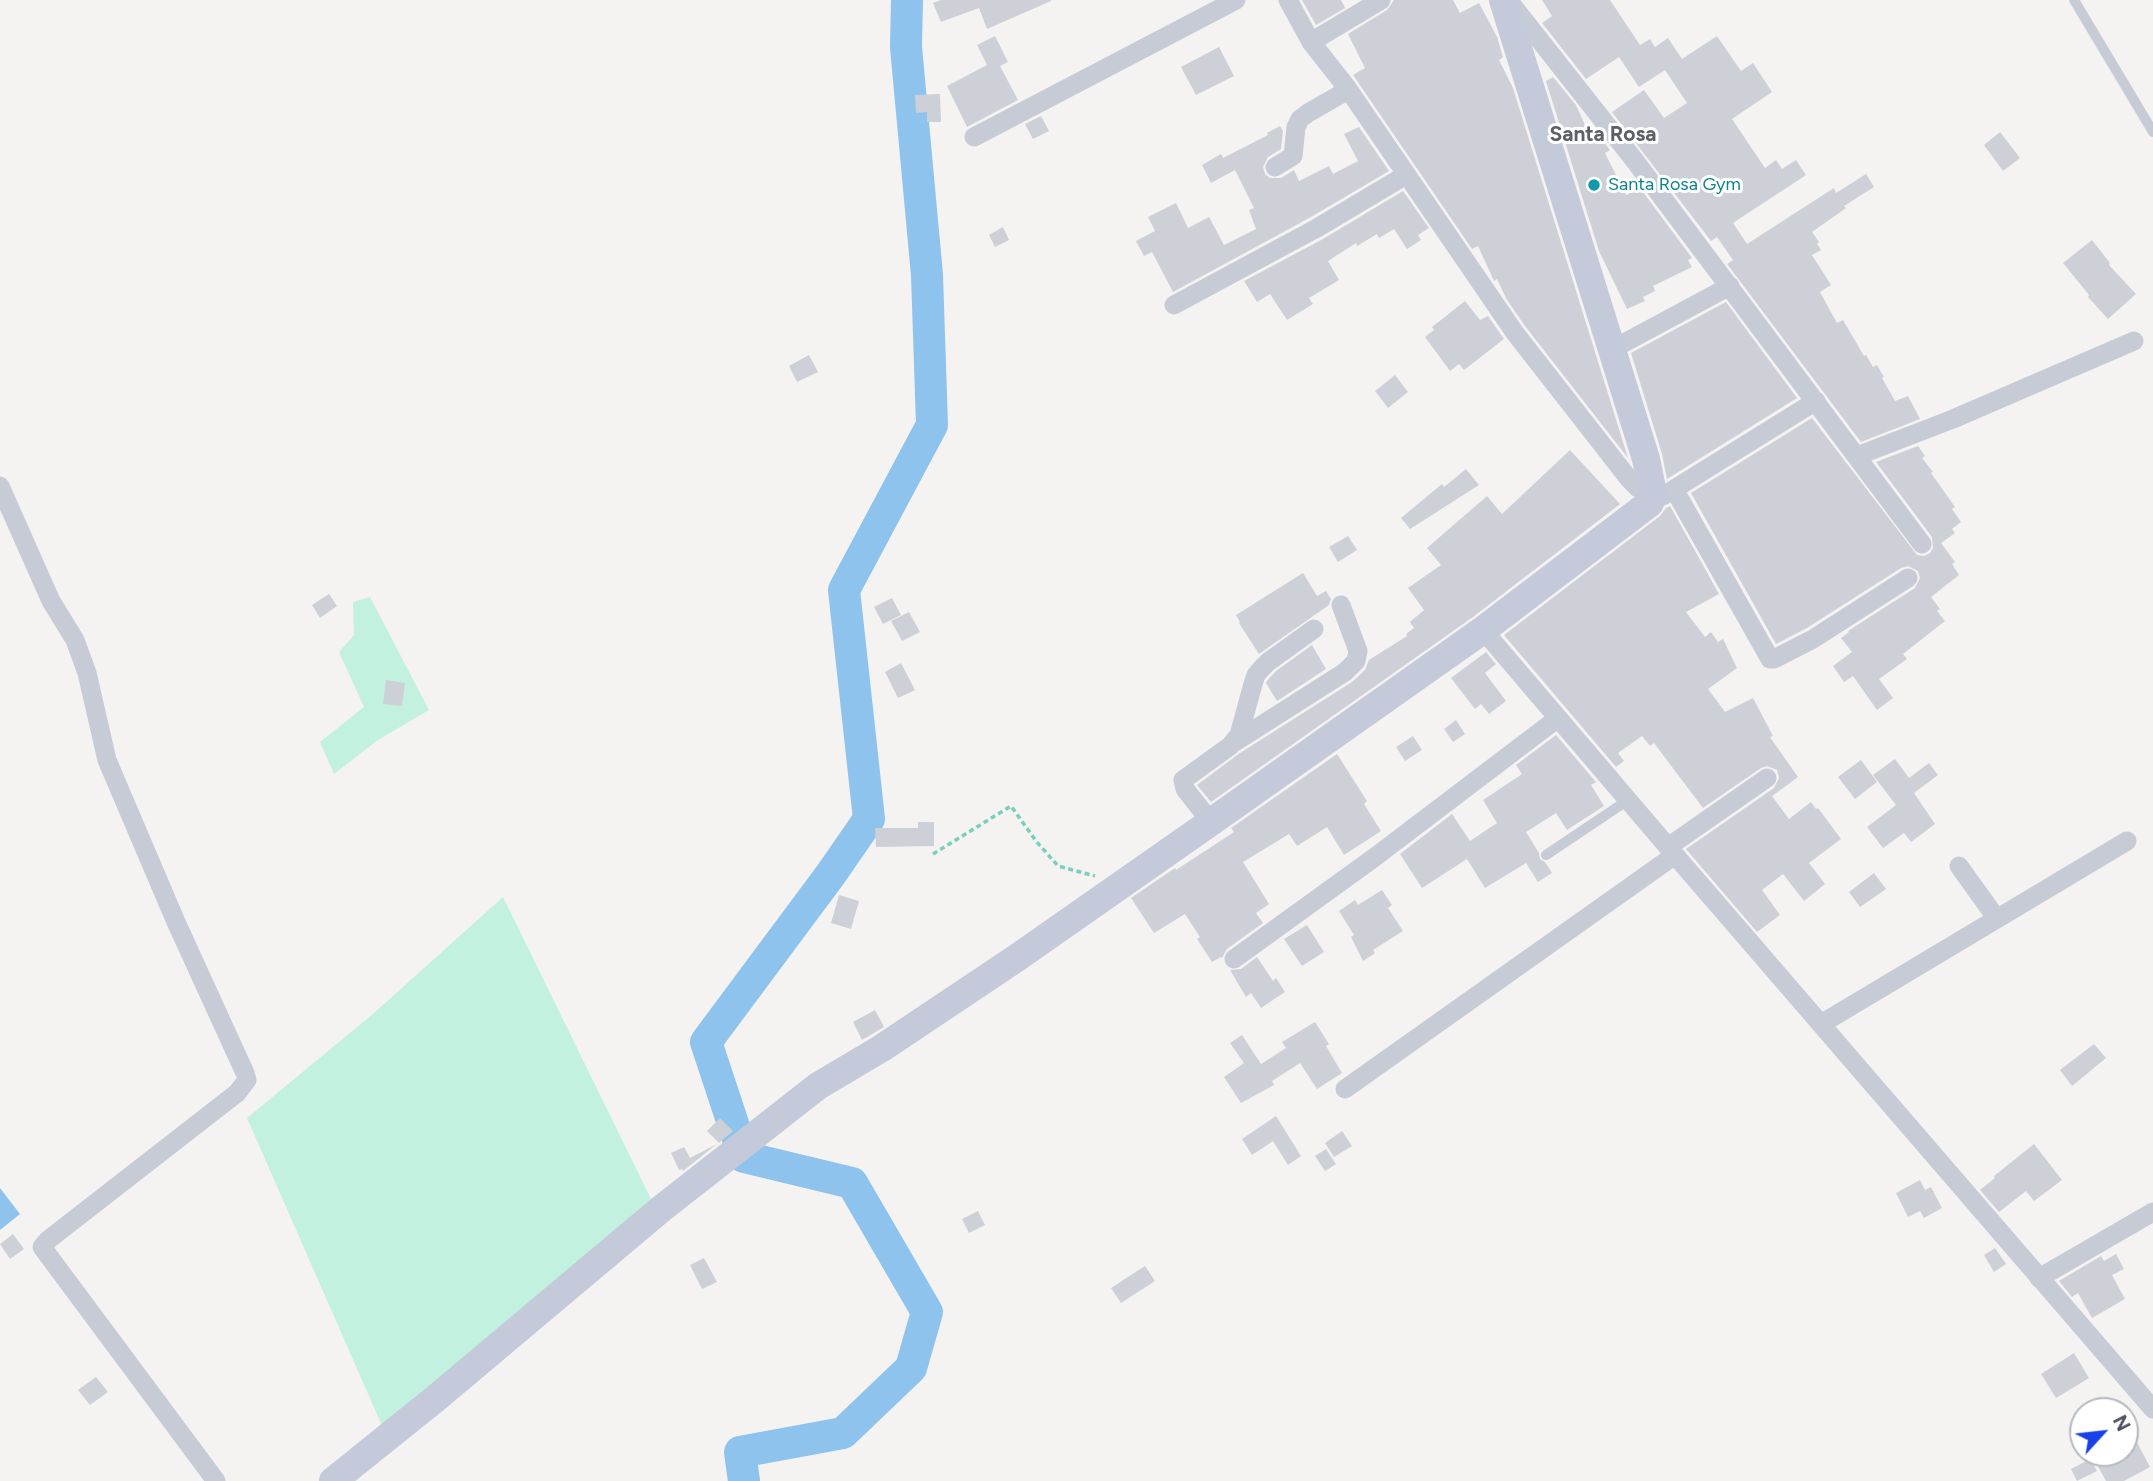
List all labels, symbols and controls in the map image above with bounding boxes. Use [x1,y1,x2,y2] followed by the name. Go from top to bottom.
[1549,122,1657,148] district label: Santa Rosa
[1608,174,1741,196] place label: Santa Rosa Gym
[1586,177,1602,193] marker: Santa Rosa Gym
[2069,1397,2139,1467] north arrow
[2108,1411,2135,1435] text: N

